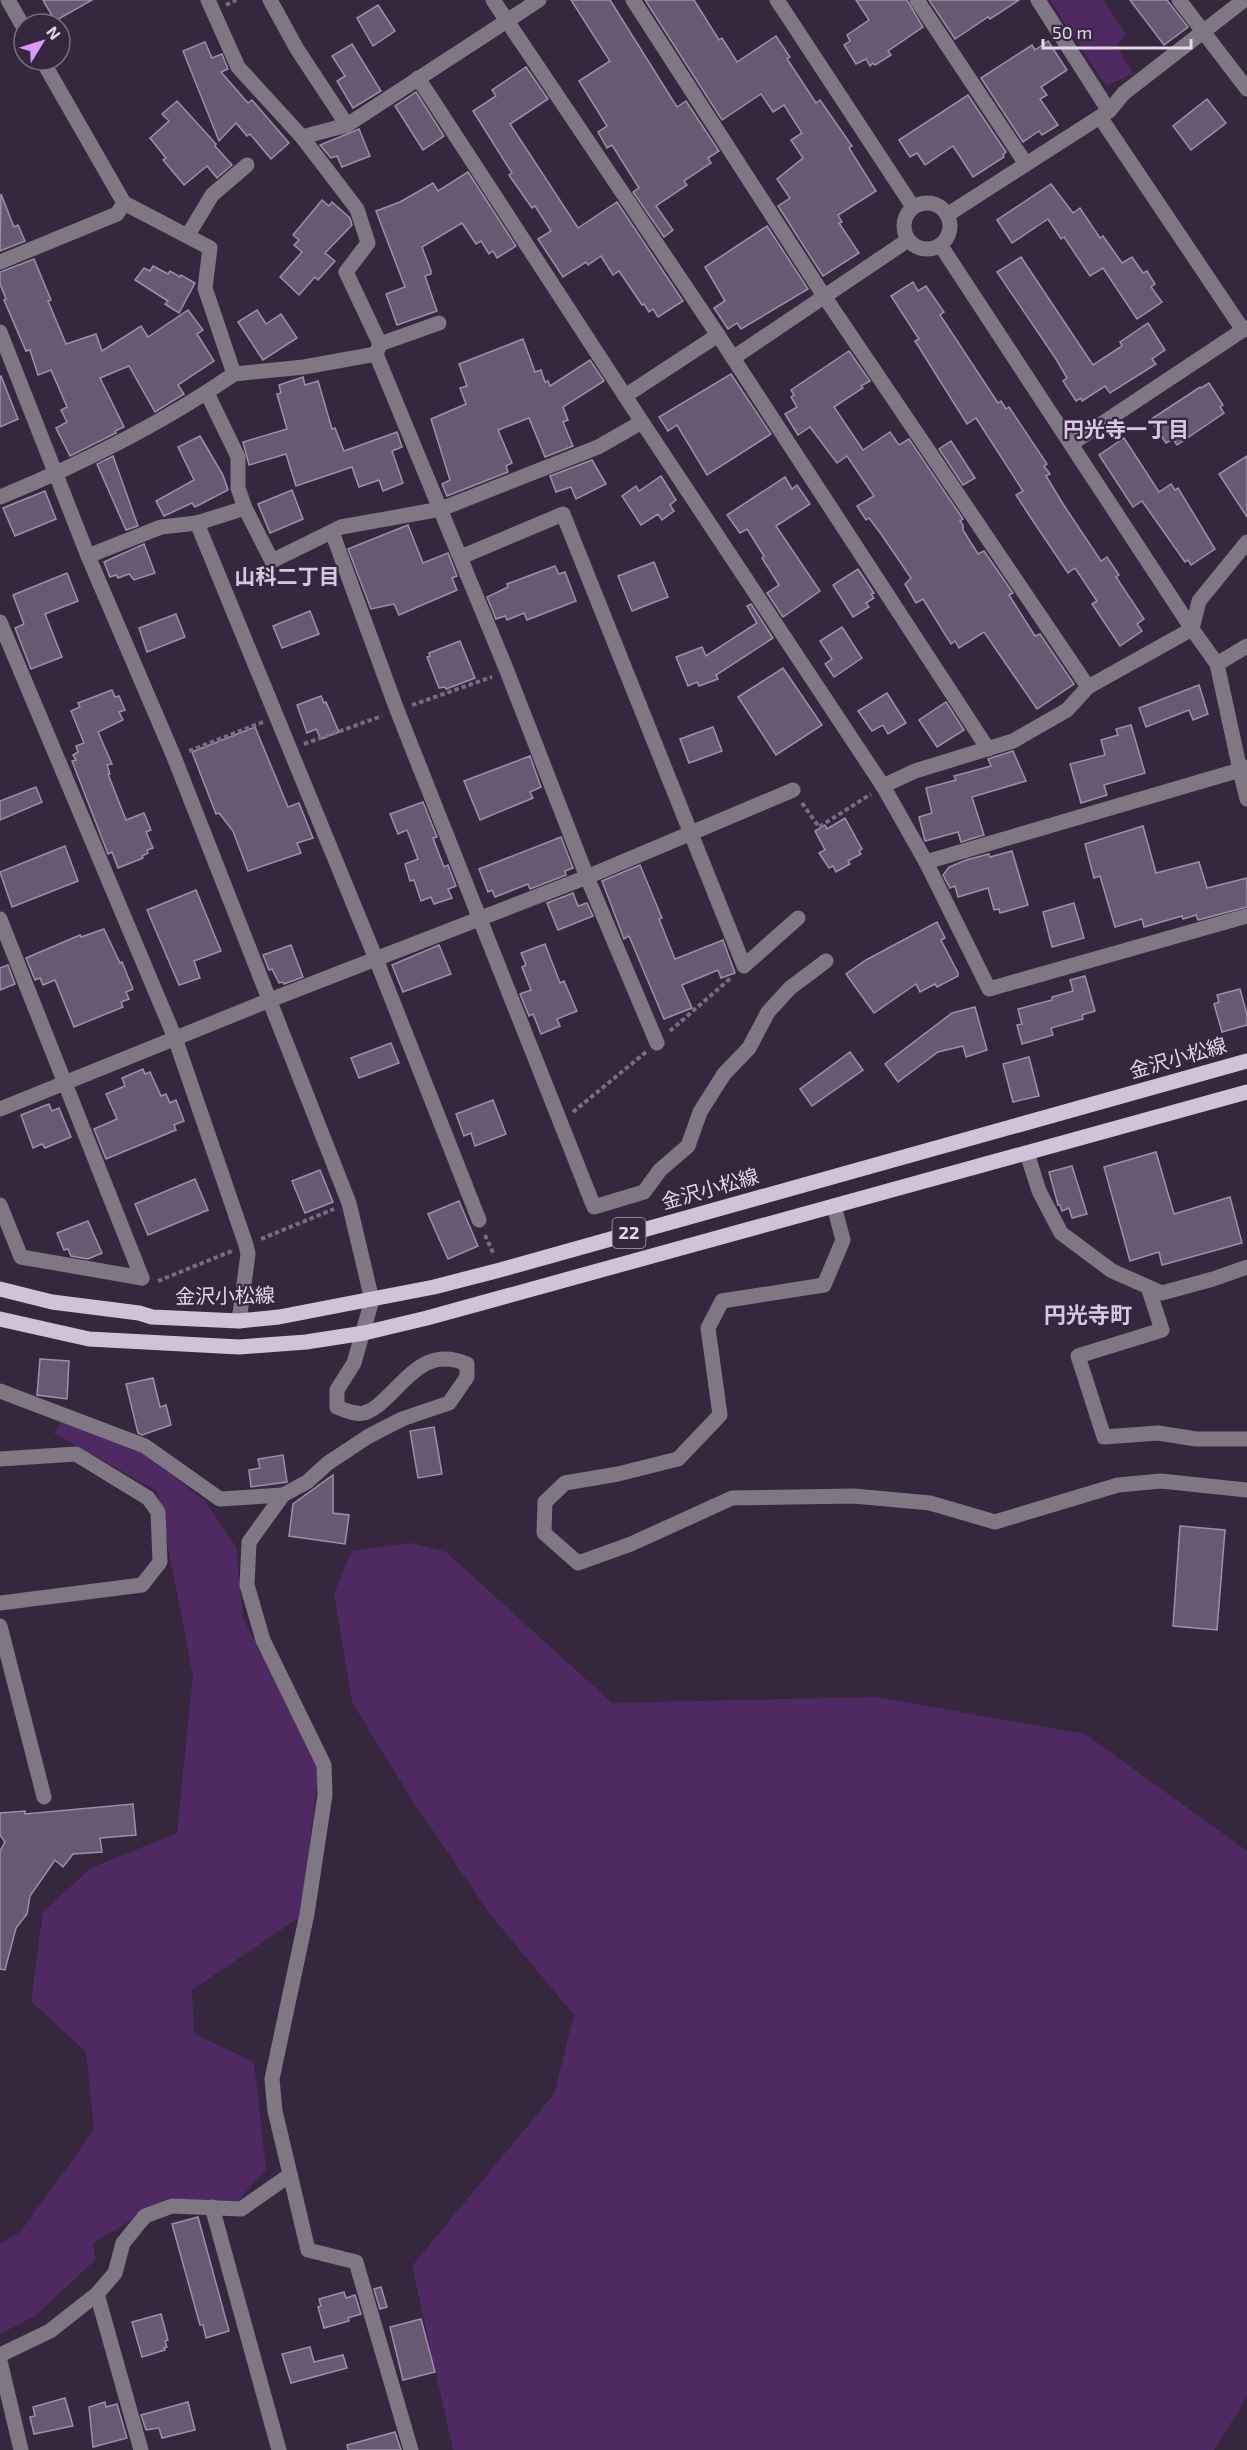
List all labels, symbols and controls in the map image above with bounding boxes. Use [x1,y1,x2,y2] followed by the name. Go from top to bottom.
[12,12,72,72] north arrow
[1043,12,1192,50] scale bar
[1052,21,1092,43] text: 50 m
[43,22,65,43] text: N
[1063,416,1189,441] district label: 円光寺一丁目
[235,563,340,588] district label: 山科二丁目
[1126,1032,1229,1082] street label: 金沢小松線
[658,1163,761,1213] street label: 金沢小松線
[612,1218,646,1248] road number: 22
[175,1282,275,1308] street label: 金沢小松線
[1044,1301,1132,1327] district label: 円光寺町

